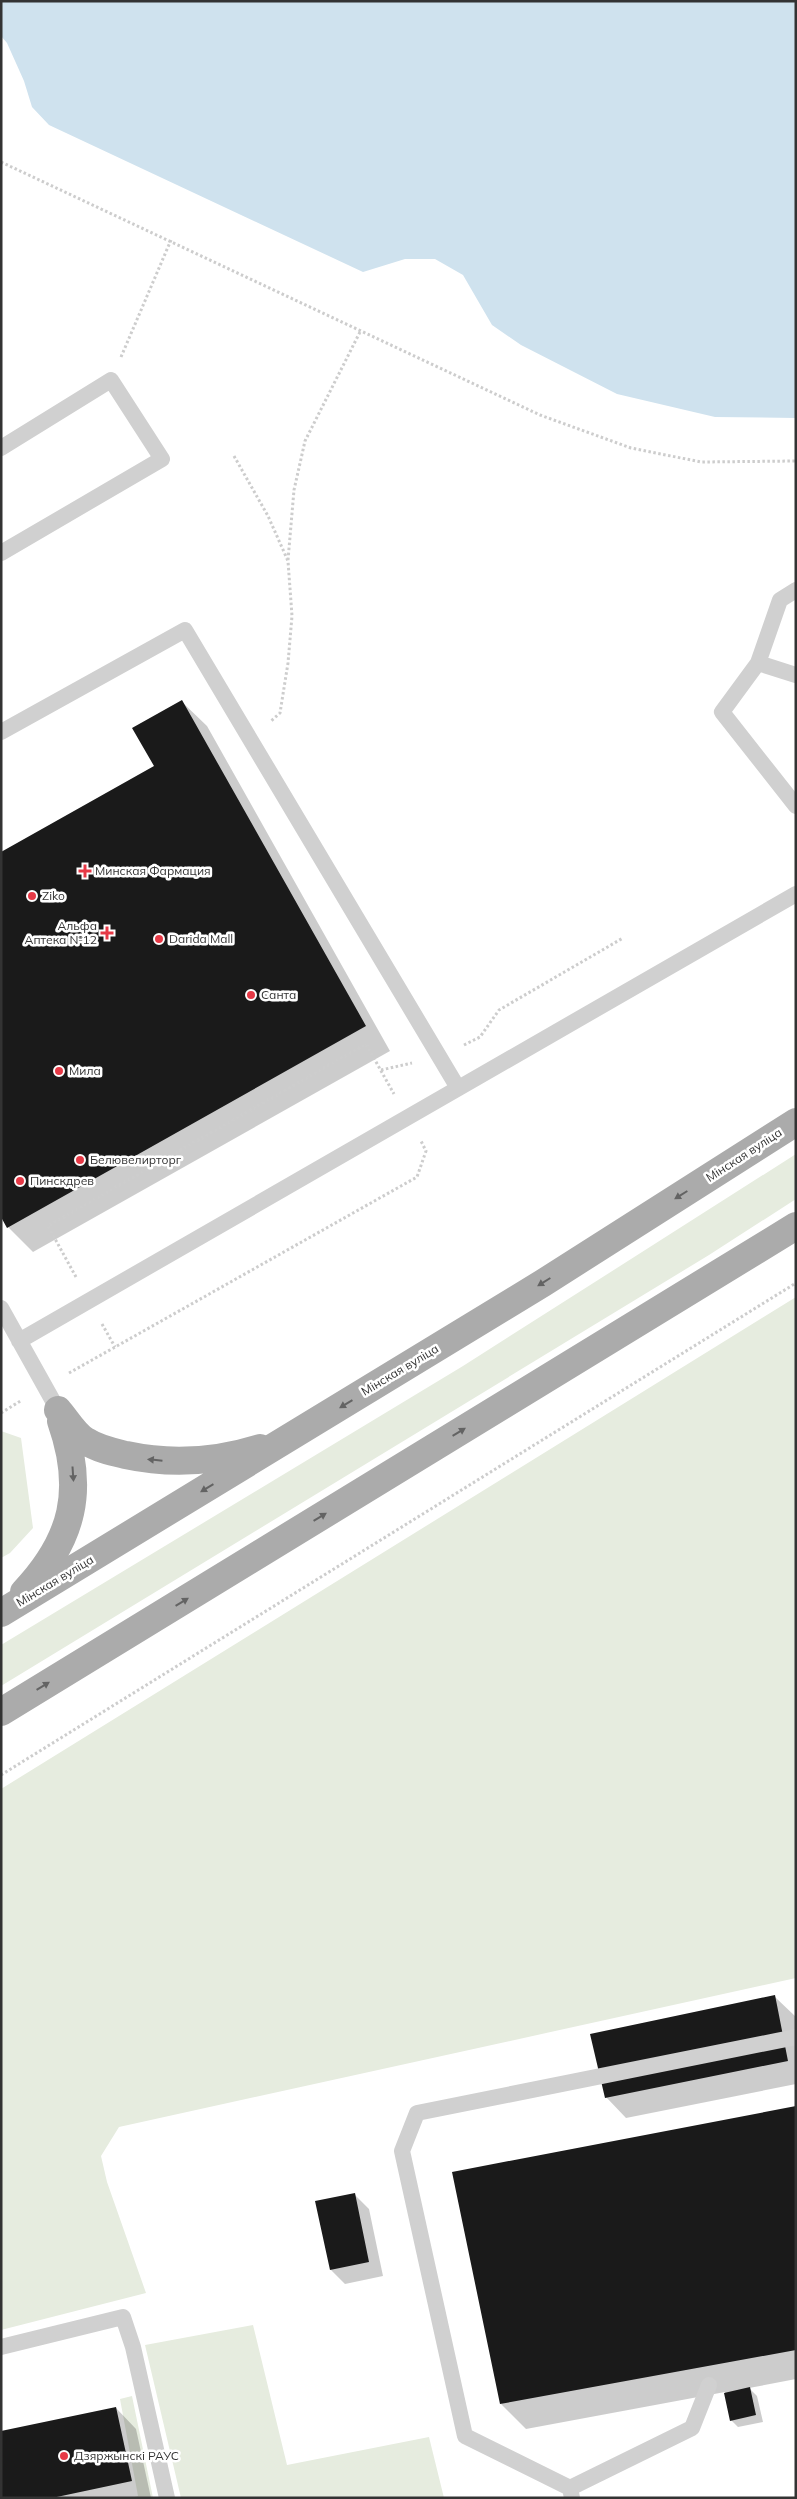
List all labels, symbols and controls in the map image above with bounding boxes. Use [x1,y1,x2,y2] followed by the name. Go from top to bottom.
[95,863,211,878] place label: Минская Фармация
[79,865,91,877] marker: Минская Фармация
[42,888,65,903] place label: Ziko
[26,890,38,902] marker: Ziko
[25,918,97,947] place label: Альфа Аптека №12
[101,927,113,939] marker: Альфа Аптека №12
[169,931,233,946] place label: Darida Mall
[153,933,165,945] marker: Darida Mall
[261,987,296,1002] place label: Санта
[245,989,257,1001] marker: Санта
[69,1063,101,1078] place label: Мила
[53,1065,65,1077] marker: Мила
[703,1124,785,1185] street label: Мінская вуліца
[90,1152,182,1167] place label: Белювелирторг
[74,1154,86,1166] marker: Белювелирторг
[30,1173,94,1188] place label: Пинскдрев
[14,1175,26,1187] marker: Пинскдрев
[675,1191,688,1200] one-way arrow
[537,1278,551,1287] one-way arrow
[358,1341,441,1399] street label: Мінская вуліца
[339,1399,352,1408] one-way arrow
[452,1428,465,1437] one-way arrow
[146,1456,162,1464] one-way arrow
[70,1466,78,1482] one-way arrow
[200,1484,214,1493] one-way arrow
[314,1512,327,1521] one-way arrow
[13,1552,96,1610] street label: Мінская вуліца
[175,1597,188,1606] one-way arrow
[36,1682,49,1691] one-way arrow
[74,2448,179,2463] place label: Дзяржынскі РАУС
[58,2450,70,2462] marker: Дзяржынскі РАУС

